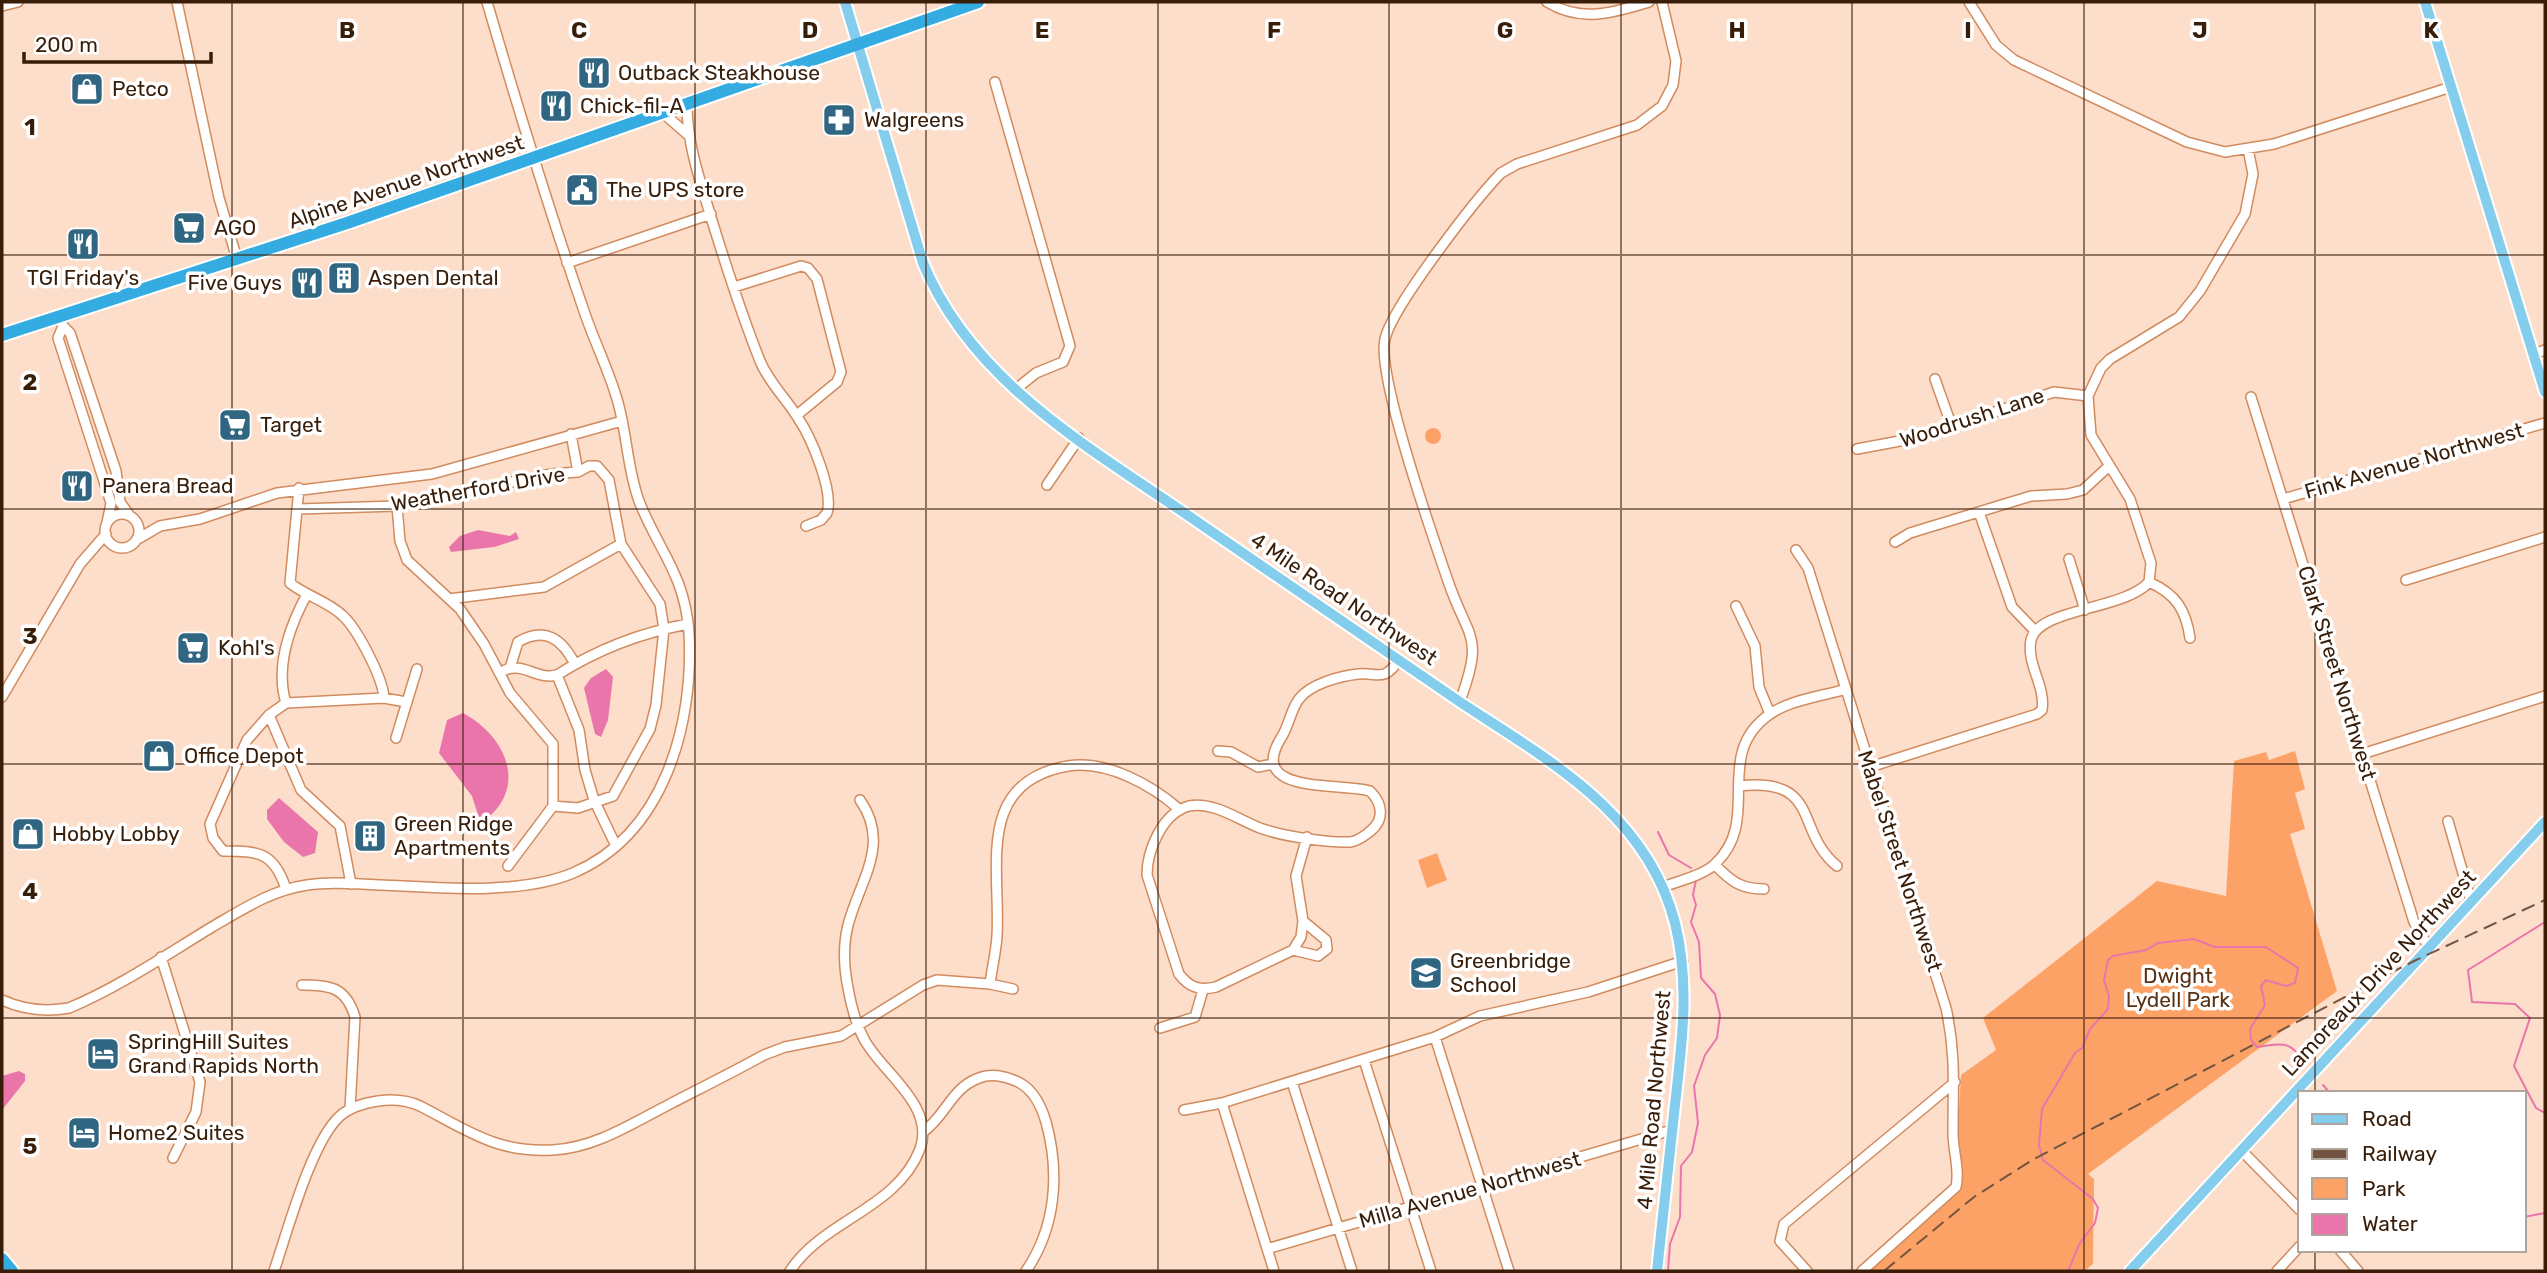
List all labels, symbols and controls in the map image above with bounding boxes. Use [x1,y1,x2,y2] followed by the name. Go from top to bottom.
[339,16,355,44] text: B
[571,16,587,44] text: C
[802,16,818,44] text: D
[1035,16,1049,44] text: E
[1267,16,1281,44] text: F
[1497,16,1513,44] text: G
[1728,16,1746,44] text: H
[1964,16,1972,44] text: I
[2192,16,2208,44] text: J
[2423,16,2439,44] text: K
[24,21,212,65] scale bar
[35,32,98,57] text: 200 m
[575,54,613,92] restaurant icon: Outback Steakhouse
[618,60,820,85] place label: Outback Steakhouse
[68,70,106,108] shop icon: Petco
[112,76,169,101] place label: Petco
[537,87,575,125] restaurant icon: Chick-fil-A
[580,93,684,118] place label: Chick-fil-A
[820,101,858,139] pharmacy icon: Walgreens
[864,107,964,132] place label: Walgreens
[24,113,36,141] text: 1
[285,129,527,234] street label: Alpine Avenue Northwest
[563,171,601,209] public building icon: The UPS store
[606,177,744,202] place label: The UPS store
[170,209,208,247] supermarket icon: AGO
[214,215,256,240] place label: AGO
[64,225,102,263] restaurant icon: TGI Friday's
[325,259,363,297] building icon: Aspen Dental
[288,264,326,302] restaurant icon: Five Guys
[27,265,139,290] place label: TGI Friday's
[368,265,499,290] place label: Aspen Dental
[188,270,282,295] place label: Five Guys
[23,368,37,396] text: 2
[1897,382,2047,453] street label: Woodrush Lane
[216,406,254,444] supermarket icon: Target
[260,412,322,437] place label: Target
[2301,417,2526,504] street label: Fink Avenue Northwest
[389,461,567,516] street label: Weatherford Drive
[58,467,96,505] restaurant icon: Panera Bread
[102,473,234,498] place label: Panera Bread
[1246,527,1442,670] street label: 4 Mile Road Northwest
[2293,563,2382,783] street label: Clark Street Northwest
[22,622,38,650] text: 3
[174,629,212,667] supermarket icon: Kohl's
[218,635,275,660] place label: Kohl's
[140,737,178,775] shop icon: Office Depot
[184,743,304,768] place label: Office Depot
[1853,747,1948,975] street label: Mabel Street Northwest
[394,811,513,860] place label: Green Ridge Apartments
[9,815,47,853] shop icon: Hobby Lobby
[351,817,389,855] building icon: Green Ridge Apartments
[52,821,180,846] place label: Hobby Lobby
[2276,864,2481,1081] street label: Lamoreaux Drive Northwest
[22,877,38,905] text: 4
[1450,948,1571,997] place label: Greenbridge School
[1407,954,1445,992] school or university icon: Greenbridge School
[2126,963,2230,1012] park label: Dwight Lydell Park
[1631,990,1676,1210] street label: 4 Mile Road Northwest
[128,1029,319,1078] place label: SpringHill Suites Grand Rapids North
[84,1035,122,1073] hotel icon: SpringHill Suites Grand Rapids North
[2298,1091,2526,1252] legend
[2362,1106,2412,1131] text: Road
[65,1114,103,1152] hotel icon: Home2 Suites
[108,1120,244,1145] place label: Home2 Suites
[23,1132,38,1160] text: 5
[2362,1141,2437,1166] text: Railway
[1356,1146,1584,1233] street label: Milla Avenue Northwest
[2362,1176,2406,1201] text: Park
[2362,1211,2418,1236] text: Water

